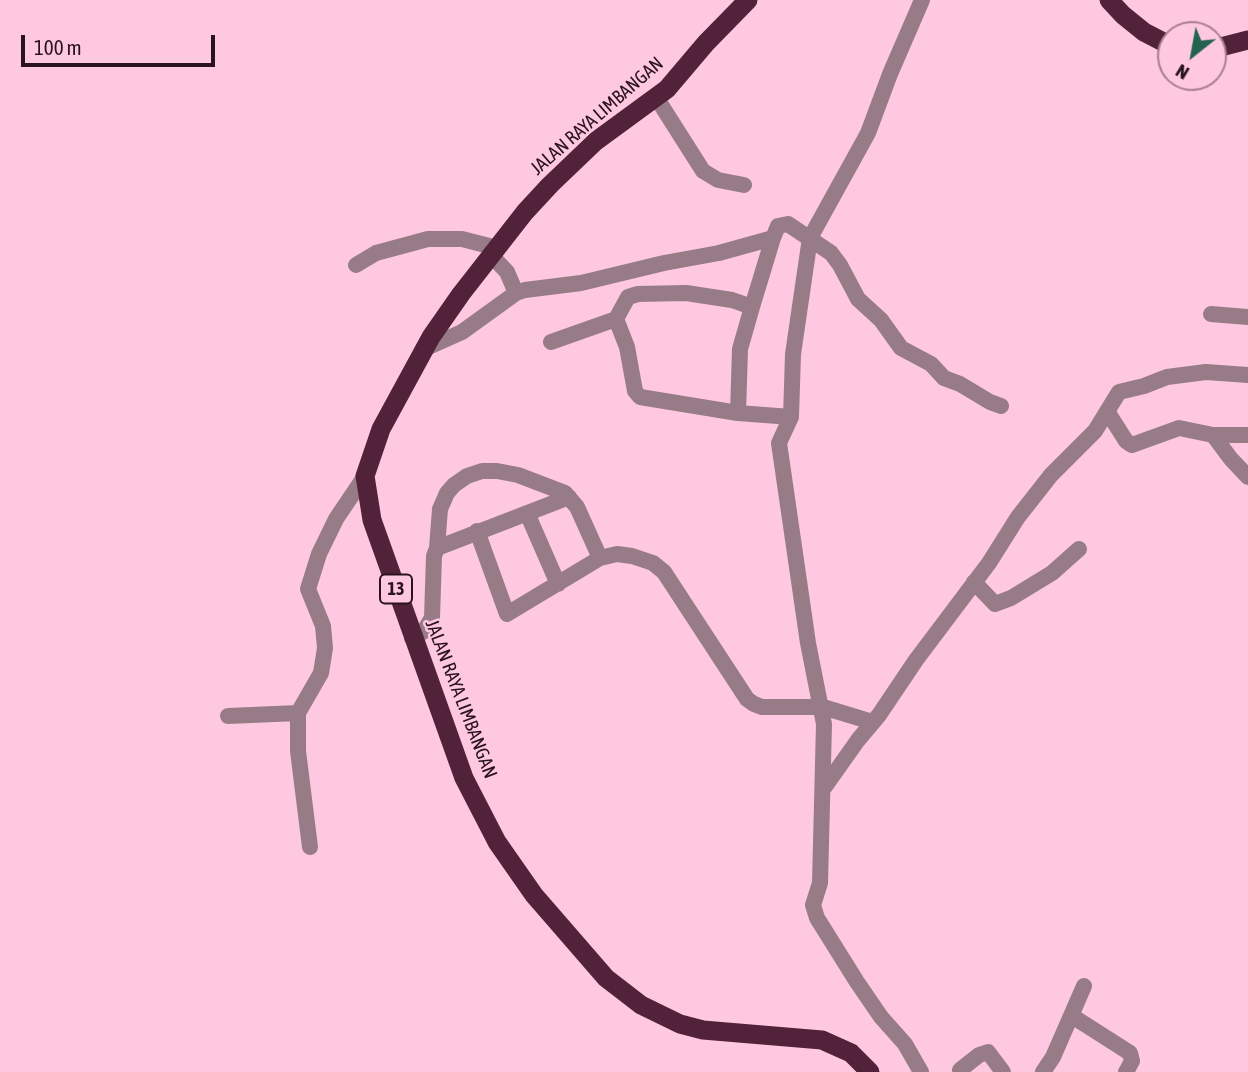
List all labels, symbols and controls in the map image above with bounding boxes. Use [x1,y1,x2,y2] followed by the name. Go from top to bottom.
[24,21,219,65] scale bar
[1157,21,1227,91] north arrow
[34,35,82,59] text: 100 m
[526,52,668,180] street label: JALAN RAYA LIMBANGAN
[1172,60,1193,85] text: N
[380,574,412,604] road number: 13
[420,616,502,782] street label: JALAN RAYA LIMBANGAN

